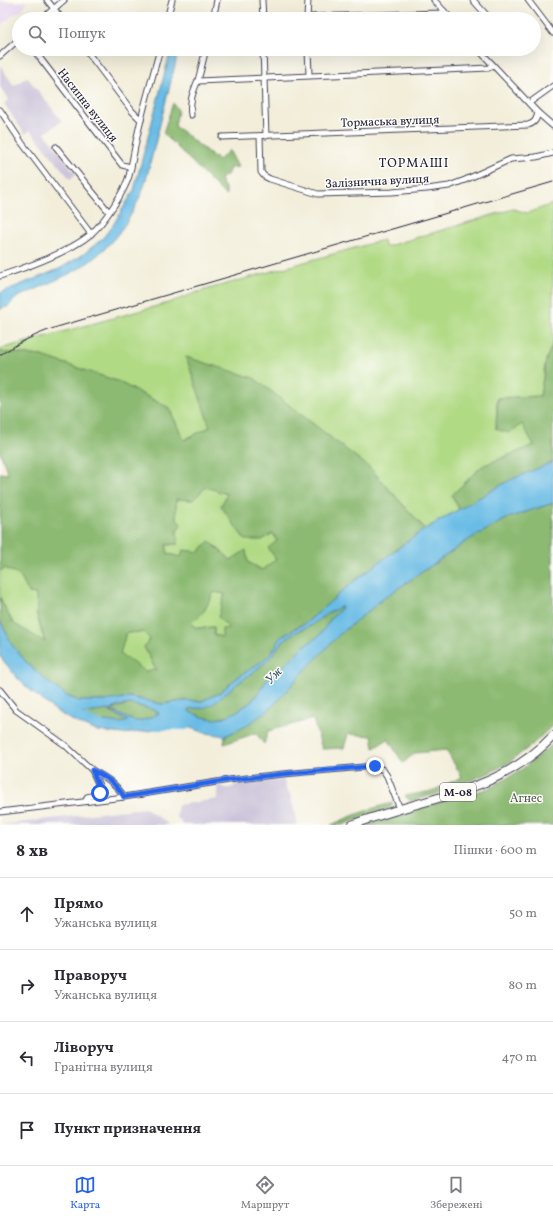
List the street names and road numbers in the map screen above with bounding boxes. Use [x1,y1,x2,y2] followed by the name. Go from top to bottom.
[53,65,121,146] street label: Насипна вулиця
[340,112,440,132] street label: Тормаська вулиця
[325,171,430,193] street label: Залізнична вулиця
[440,783,476,801] road number: М-08

